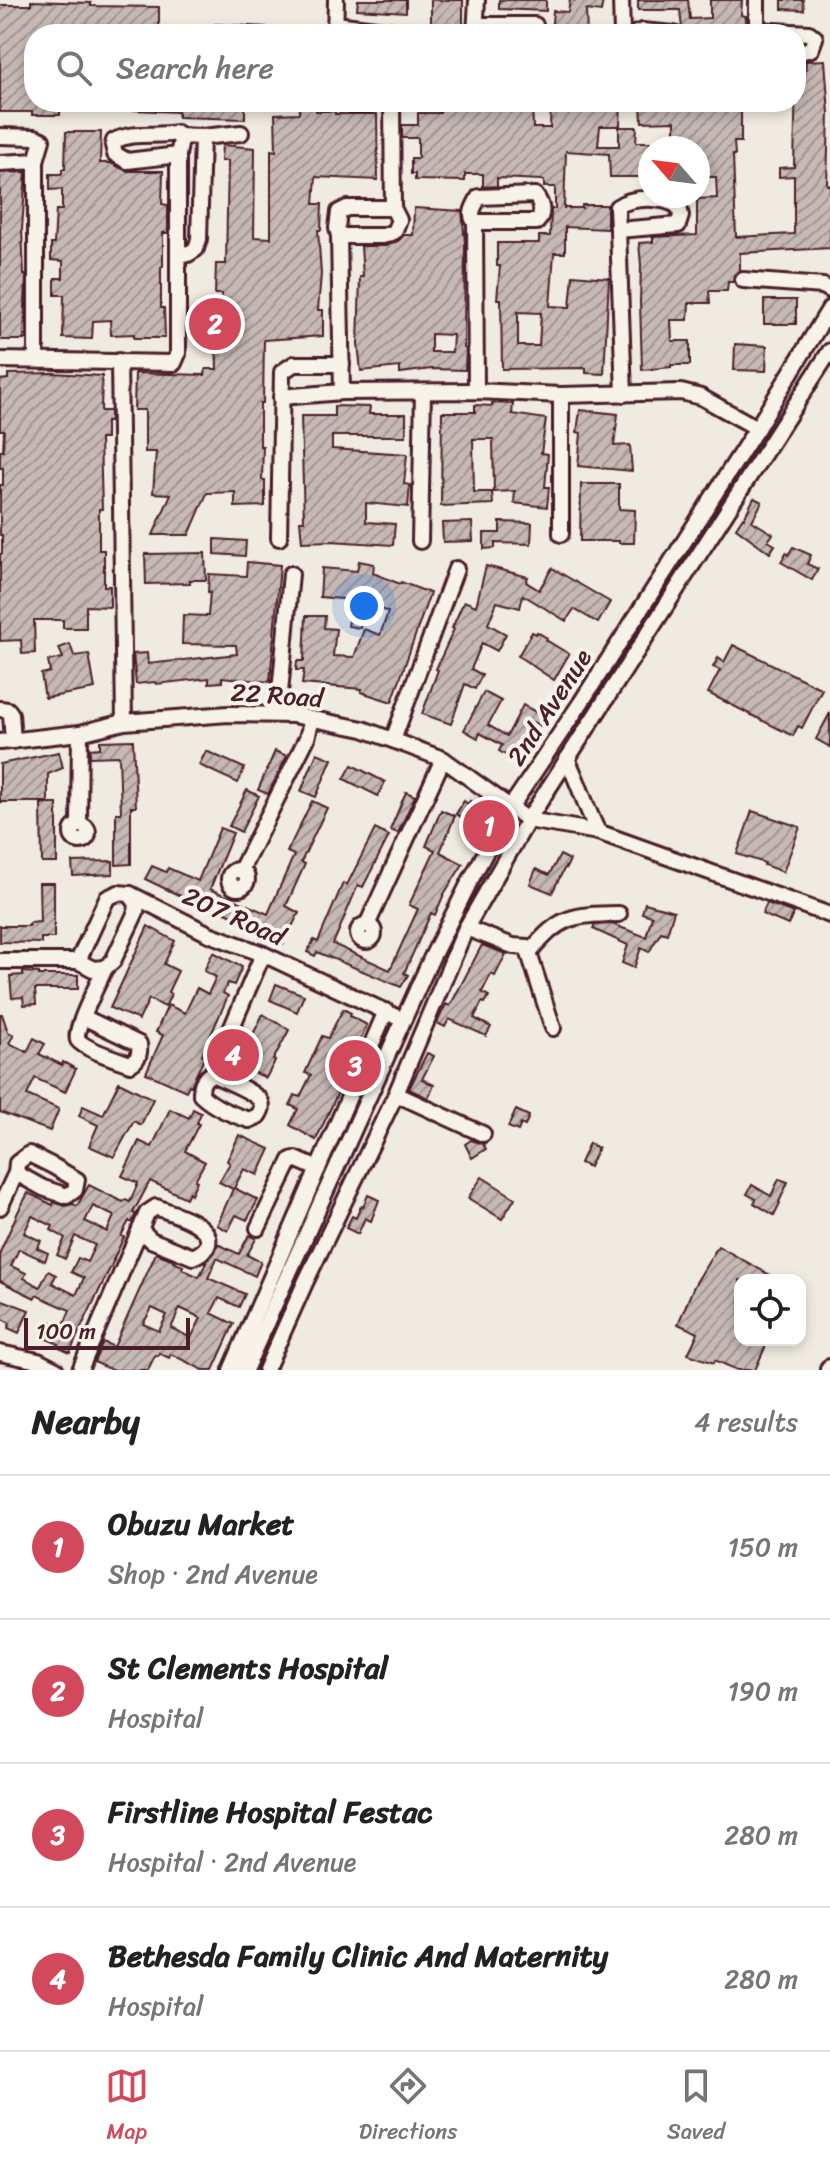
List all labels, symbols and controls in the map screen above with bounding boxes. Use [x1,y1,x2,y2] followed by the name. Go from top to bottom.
[24,24,806,112] search box
[116,41,274,95] text: Search here
[52,46,96,90] icon: search
[638,136,710,208] north arrow
[189,294,241,354] pin: 2
[344,586,384,626] your location
[494,639,605,775] street label: 2nd Avenue
[229,669,327,721] street label: 22 Road
[463,796,515,856] pin: 1
[175,873,295,960] street label: 207 Road
[207,1025,259,1085] pin: 4
[329,1036,381,1096] pin: 3
[734,1274,806,1346] map controls
[734,1274,806,1346] button: locate
[36,1312,96,1351] text: 100 m
[24,1314,190,1350] scale bar
[32,1392,140,1452] text: Nearby
[694,1399,798,1445] text: 4 results
[108,1497,294,1551] text: Obuzu Market
[52,1524,64,1570] text: 1
[728,1524,798,1570] text: 150 m
[108,1551,318,1597] text: Shop · 2nd Avenue
[108,1641,388,1695] text: St Clements Hospital
[50,1668,66,1714] text: 2
[728,1668,798,1714] text: 190 m
[108,1695,203,1741] text: Hospital
[108,1785,432,1839] text: Firstline Hospital Festac
[51,1812,65,1858] text: 3
[724,1812,798,1858] text: 280 m
[108,1839,356,1885] text: Hospital · 2nd Avenue
[108,1929,608,1983] text: Bethesda Family Clinic And Maternity
[50,1956,66,2002] text: 4
[724,1956,798,2002] text: 280 m
[108,1983,203,2029] text: Hospital
[105,2064,149,2151] tab: Map
[359,2064,457,2151] tab: Directions
[667,2064,725,2151] tab: Saved

